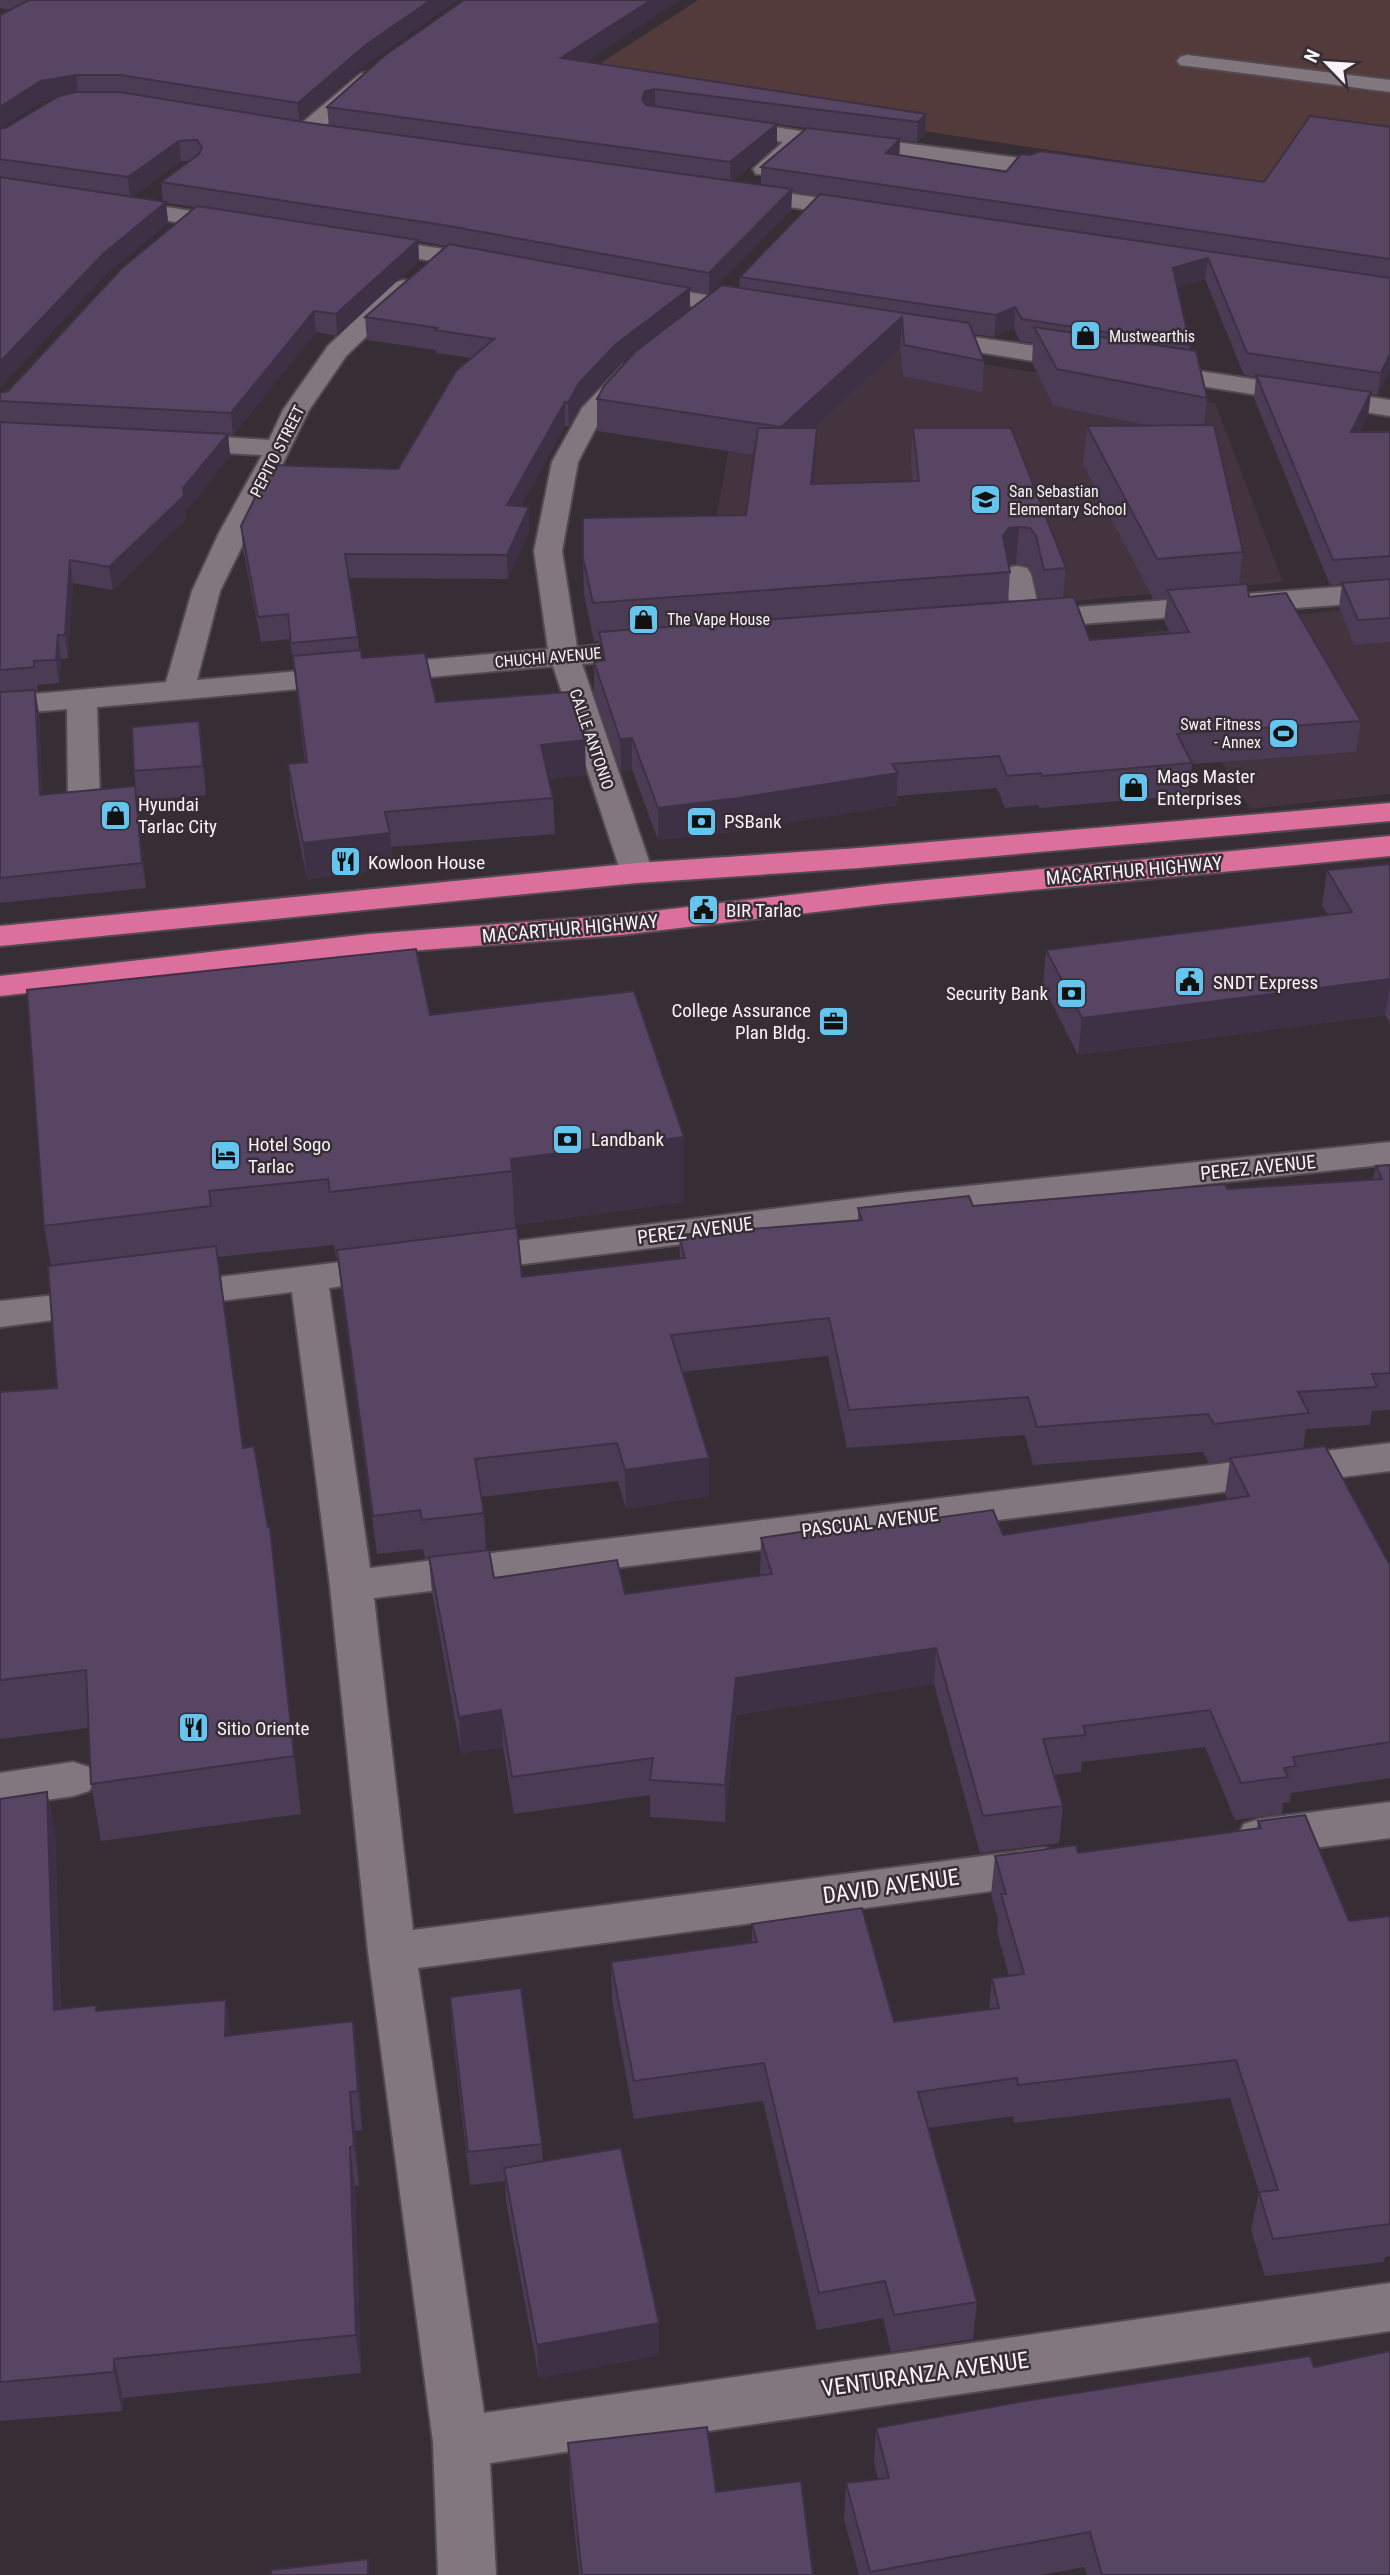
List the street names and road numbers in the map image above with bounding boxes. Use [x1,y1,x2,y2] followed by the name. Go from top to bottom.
[246,402,309,500] street label: PEPITO STREET
[494,643,602,672] street label: CHUCHI AVENUE
[565,686,618,792] street label: CALLE ANTONIO
[1045,851,1223,890] street label: MACARTHUR HIGHWAY
[481,909,659,948] street label: MACARTHUR HIGHWAY
[1199,1150,1317,1185] street label: PEREZ AVENUE
[636,1212,754,1249] street label: PEREZ AVENUE
[800,1503,940,1542] street label: PASCUAL AVENUE
[821,1864,961,1909] street label: DAVID AVENUE
[820,2347,1030,2402] street label: VENTURANZA AVENUE

